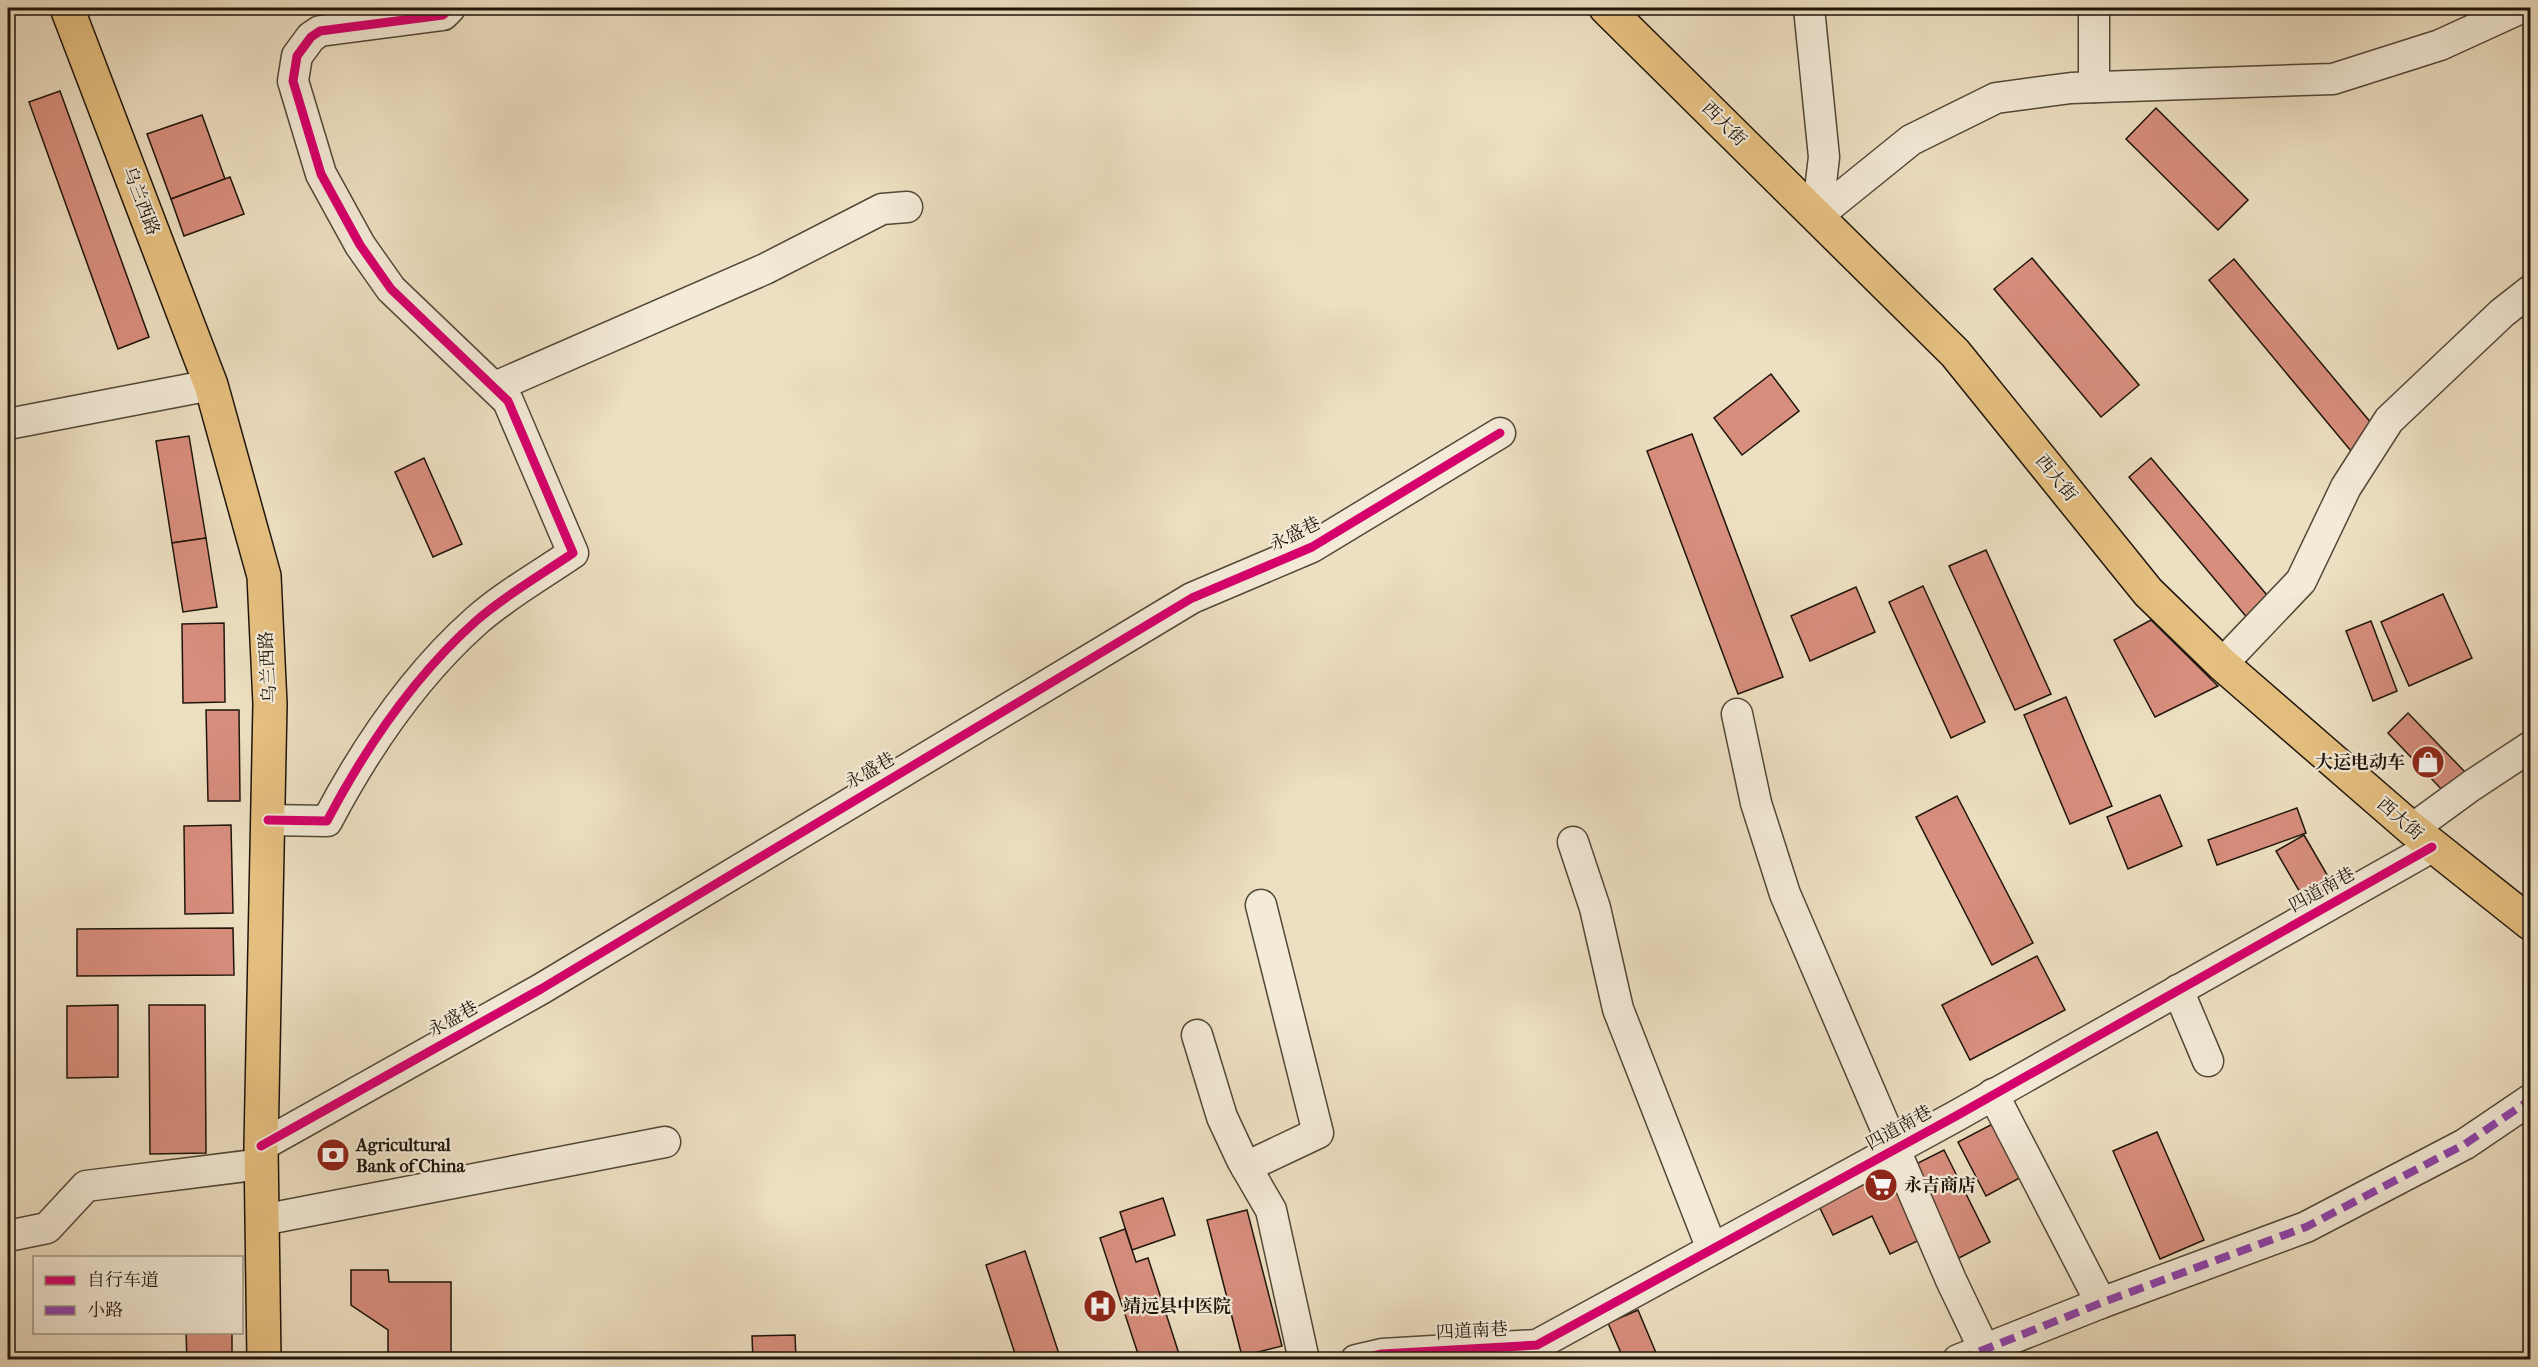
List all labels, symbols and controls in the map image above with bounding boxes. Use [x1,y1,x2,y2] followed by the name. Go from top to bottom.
[1697,97,1751,151] street label: 西大街
[118,164,164,238] street label: 乌兰西路
[2031,450,2081,506] street label: 西大街
[1266,513,1324,555] street label: 永盛巷
[256,630,280,704] street label: 乌兰西路
[2410,744,2446,780] shop icon: 大运电动车
[841,748,899,794] street label: 永盛巷
[2315,752,2405,773] place label: 大运电动车
[2373,793,2427,845] street label: 西大街
[2285,863,2359,917] street label: 四道南巷
[424,997,482,1041] street label: 永盛巷
[1862,1101,1936,1155] street label: 四道南巷
[355,1135,465,1177] place label: Agricultural Bank of China
[315,1137,351,1173] bank icon: Agricultural Bank of China
[1863,1167,1899,1203] supermarket icon: 永吉商店
[1904,1175,1976,1196] place label: 永吉商店
[33,1256,243,1334] legend
[87,1270,159,1291] text: 自行车道
[1082,1288,1118,1324] hospital icon: 靖远县中医院
[1123,1296,1231,1317] place label: 靖远县中医院
[87,1300,123,1321] text: 小路
[1435,1319,1509,1343] street label: 四道南巷

